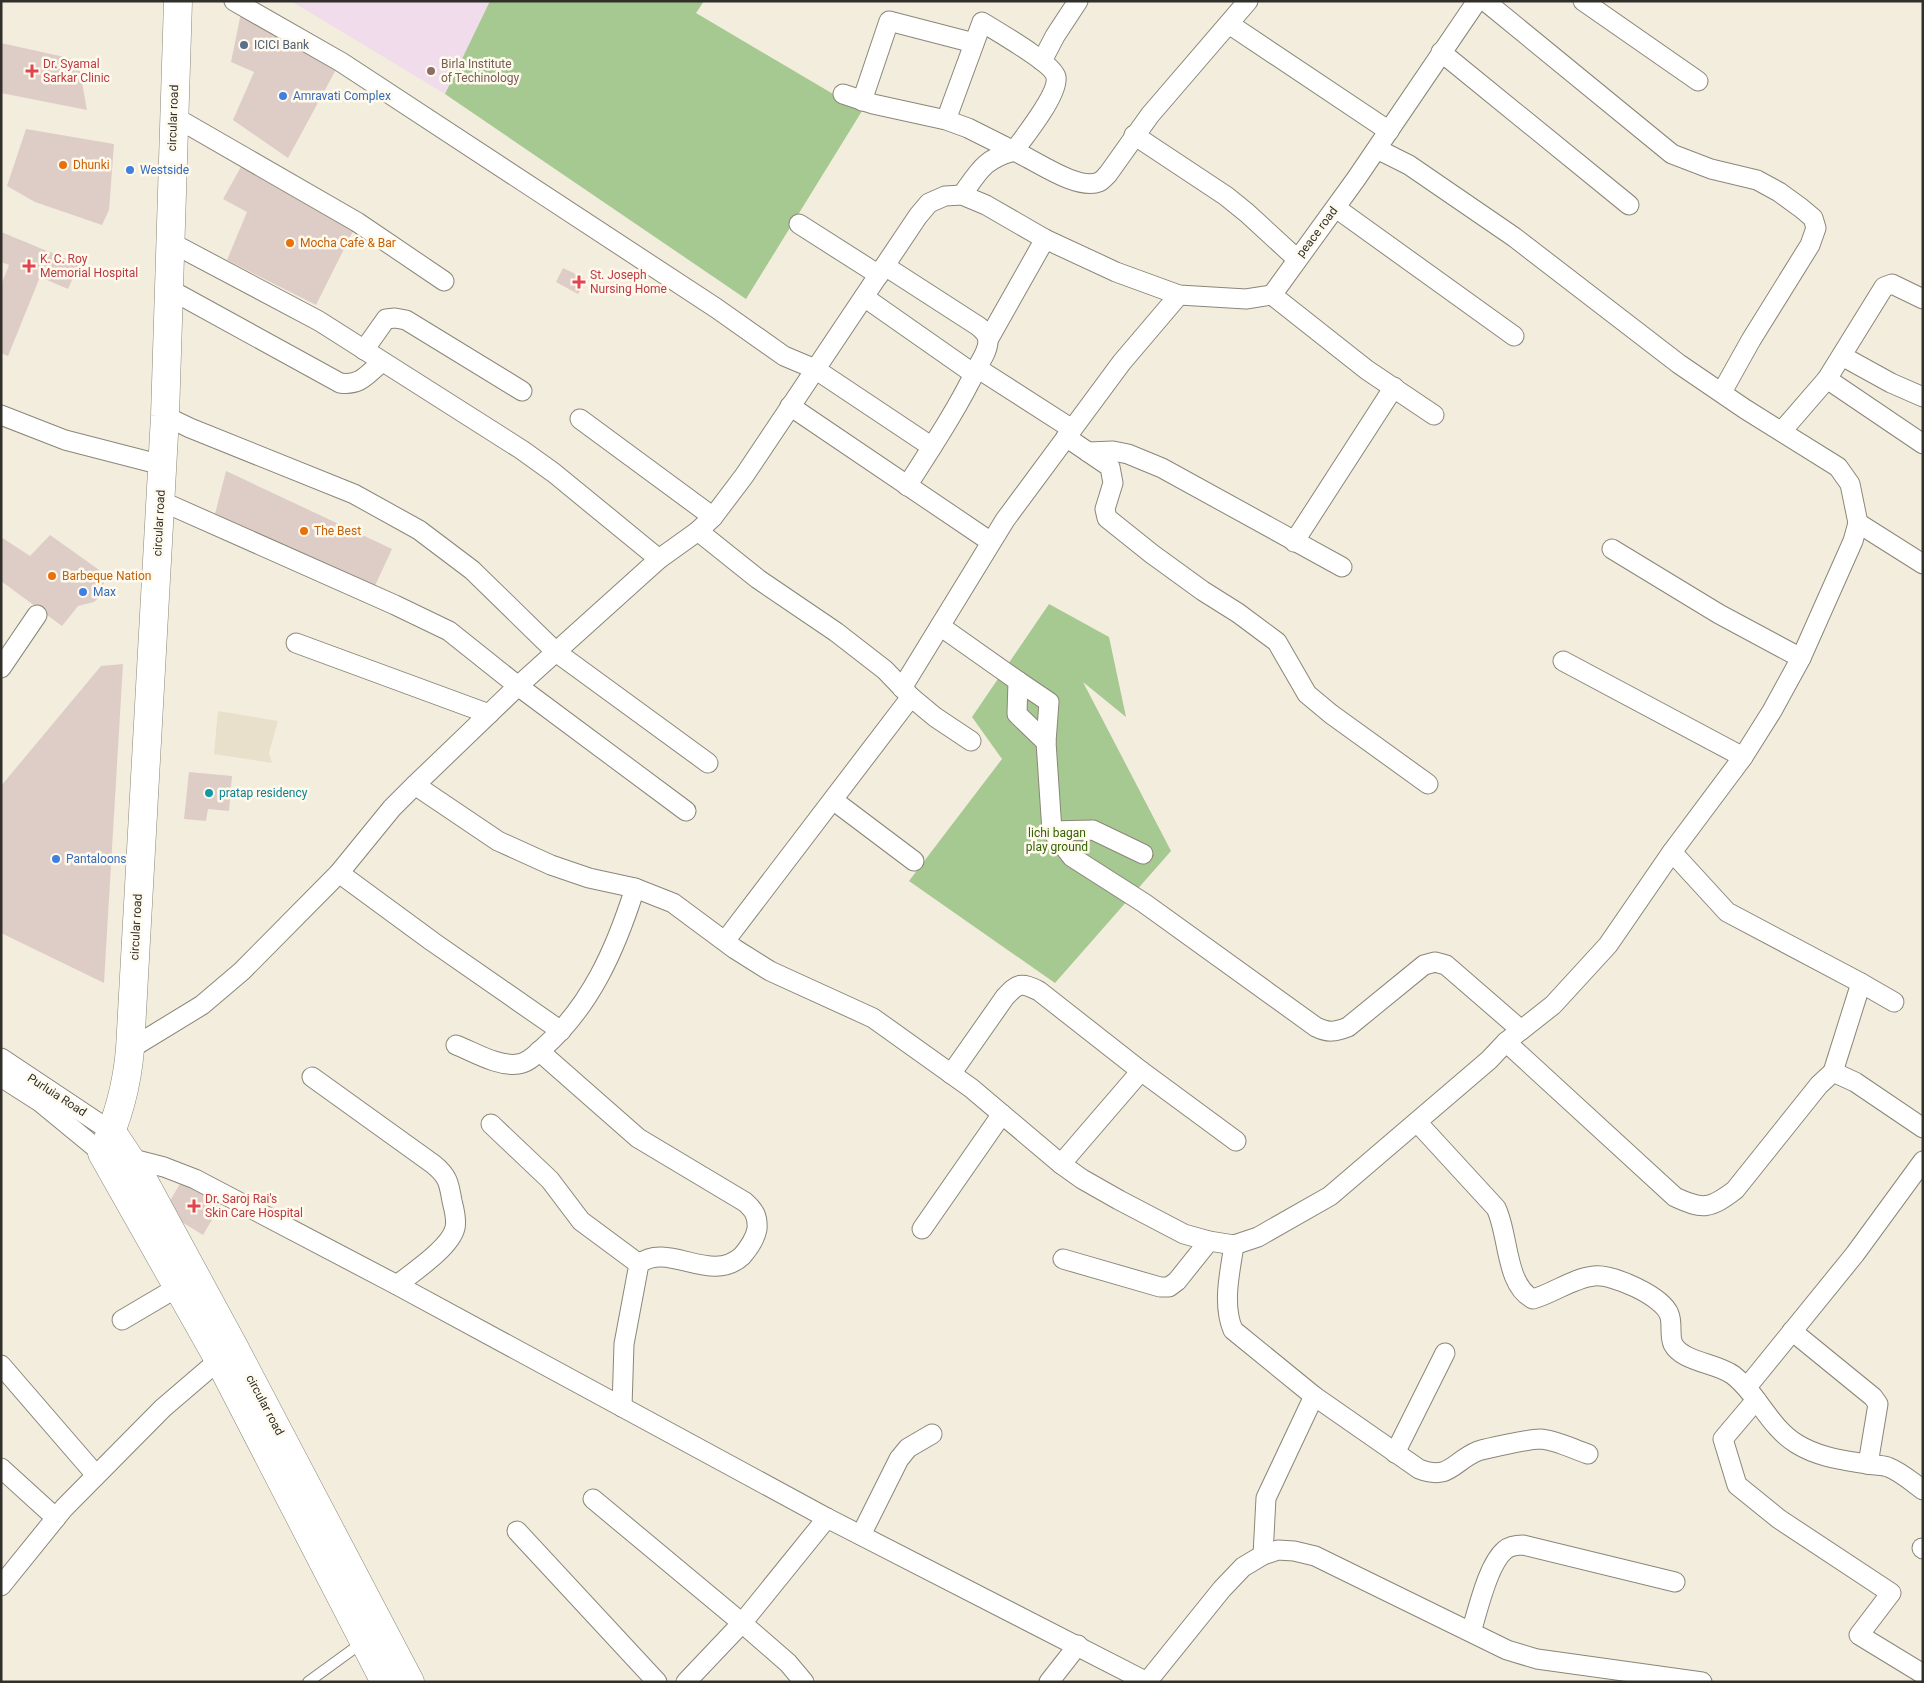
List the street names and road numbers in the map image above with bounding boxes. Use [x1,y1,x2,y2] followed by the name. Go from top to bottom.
[165,84,181,152] street label: circular road
[1294,204,1340,260] street label: peace road
[150,489,168,557] street label: circular road
[127,893,145,961] street label: circular road
[25,1071,89,1119] street label: Purluia Road
[243,1372,287,1438] street label: circular road

